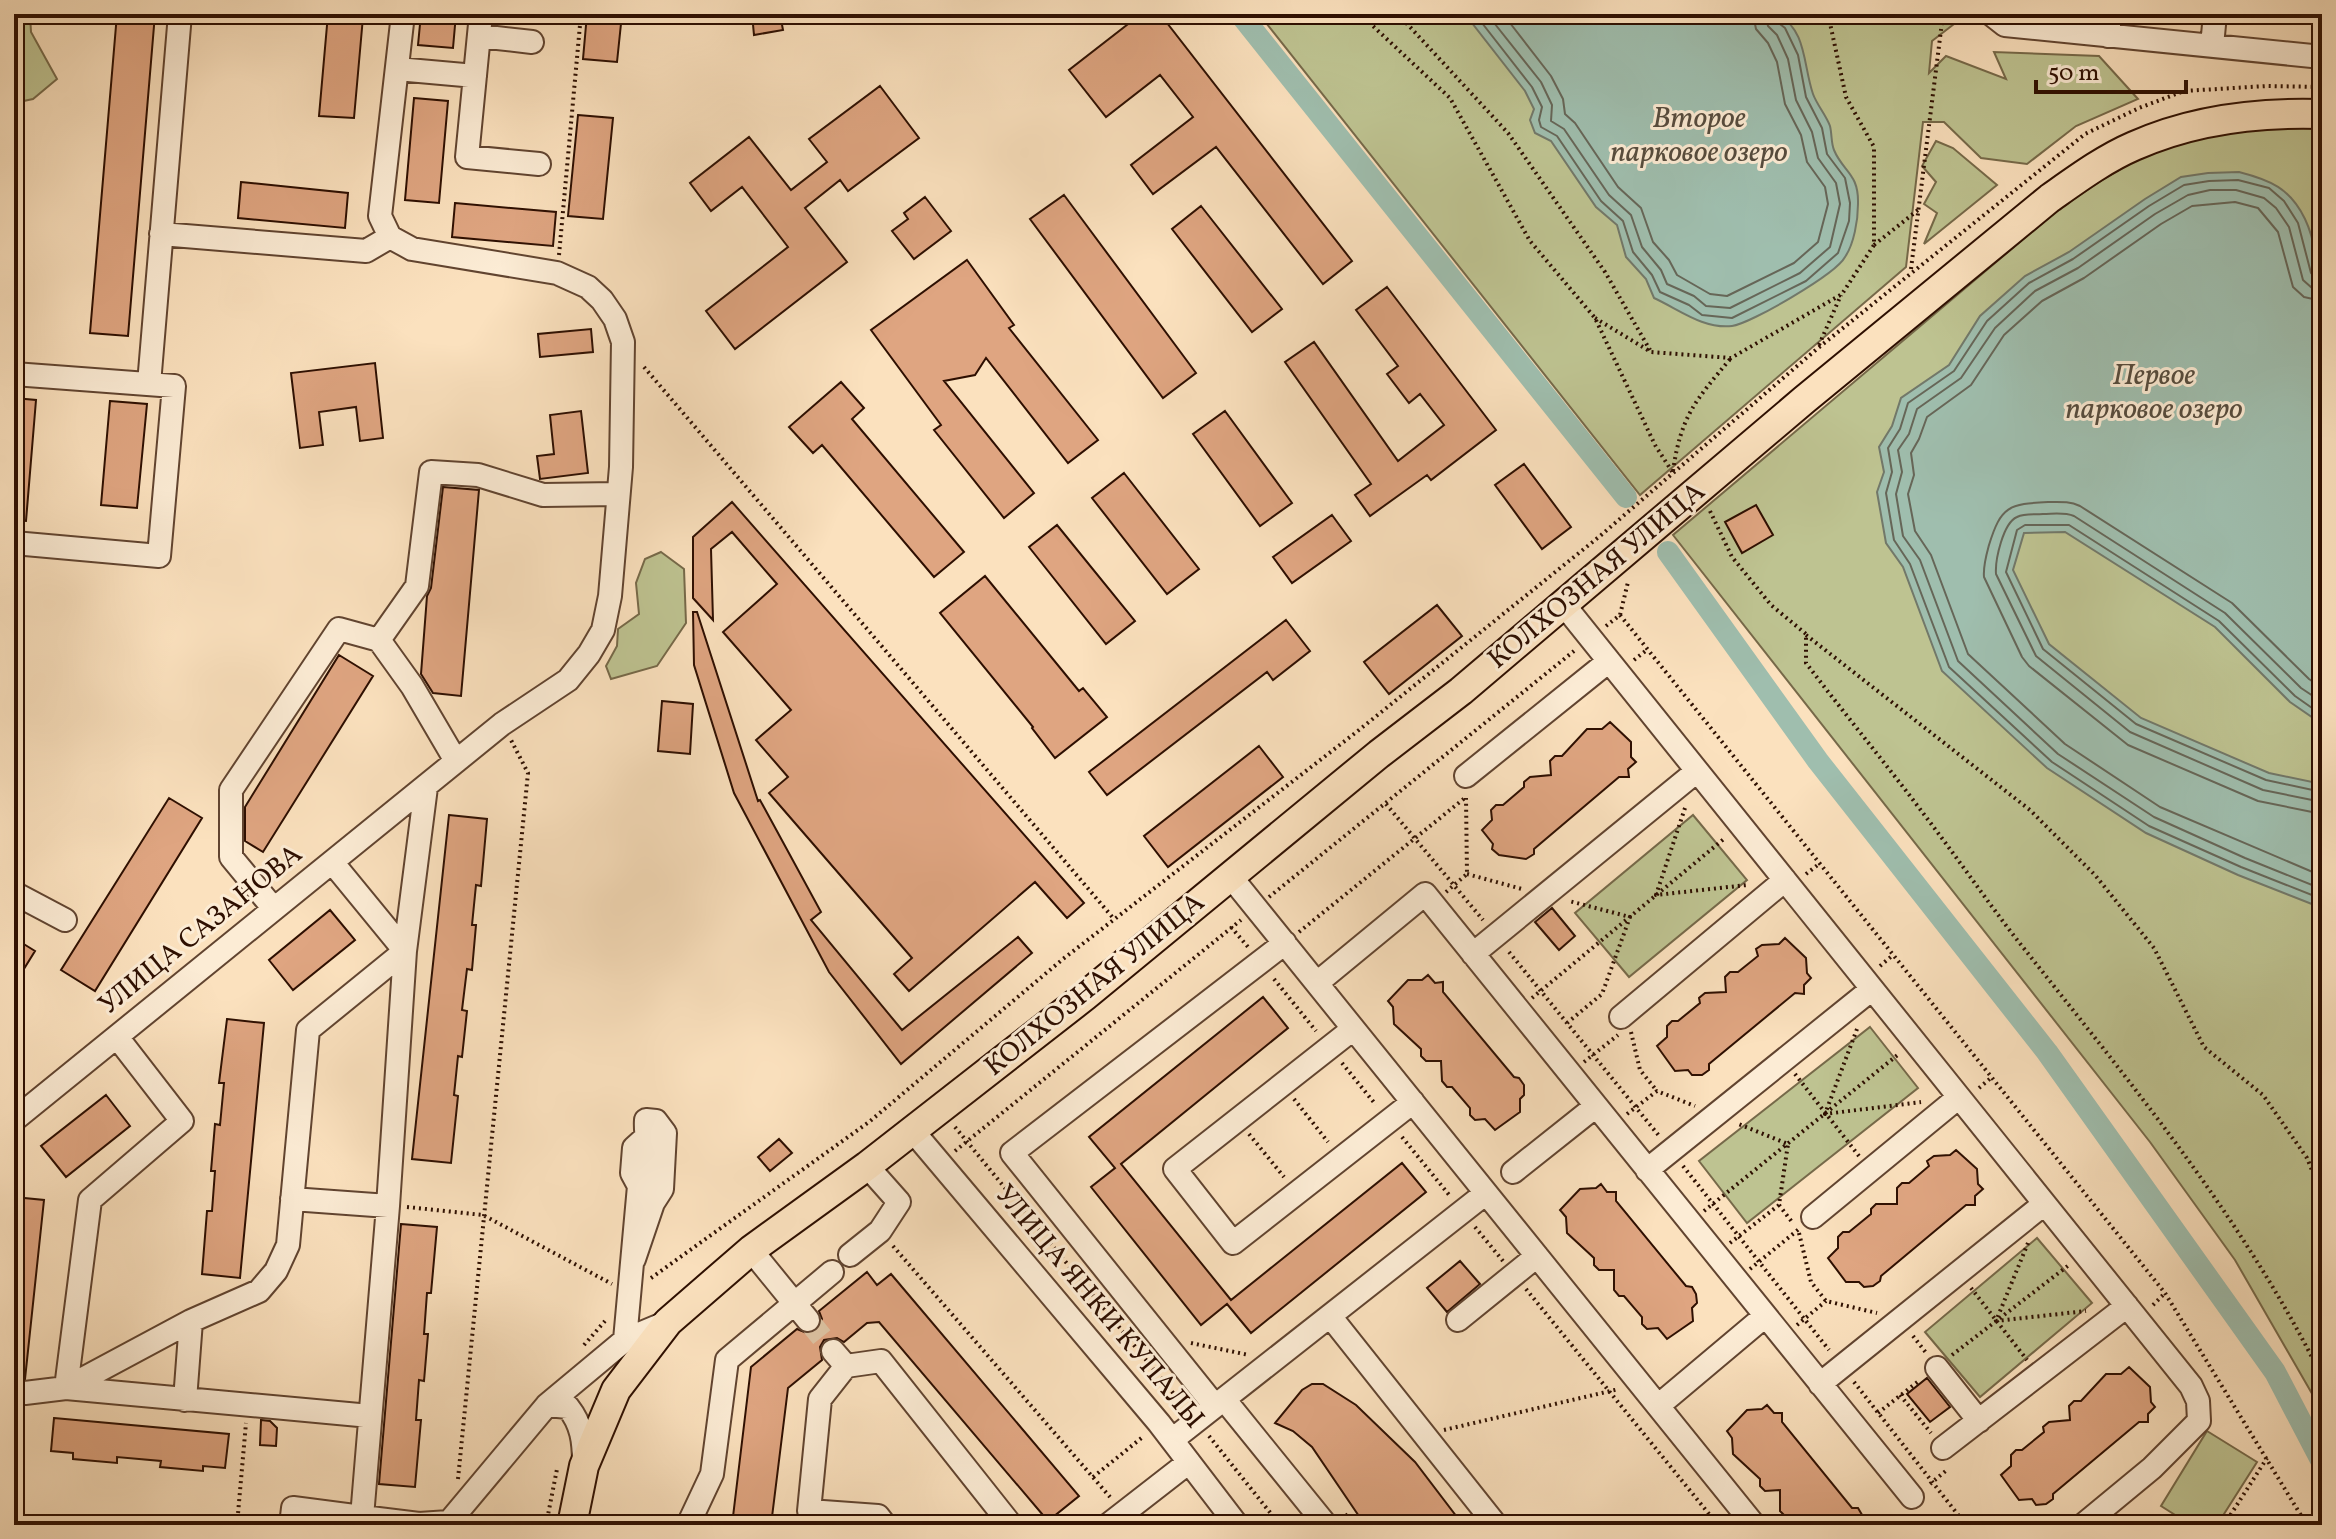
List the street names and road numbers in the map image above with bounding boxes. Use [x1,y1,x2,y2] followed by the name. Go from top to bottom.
[1480,473,1714,679] street label: КОЛХОЗНАЯ УЛИЦА
[91,835,311,1024] street label: УЛИЦА САЗАНОВА
[977,884,1214,1086] street label: КОЛХОЗНАЯ УЛИЦА
[985,1177,1213,1437] street label: УЛИЦА ЯНКИ КУПАЛЫ

